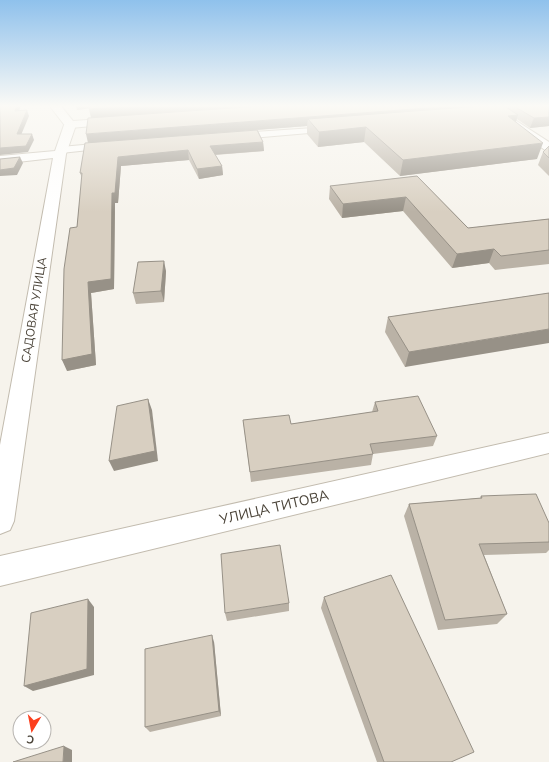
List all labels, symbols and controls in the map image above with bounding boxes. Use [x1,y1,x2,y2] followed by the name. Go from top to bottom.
[18,256,50,364] street label: САДОВАЯ УЛИЦА
[217,486,331,530] street label: УЛИЦА ТИТОВА
[12,710,52,750] north arrow
[25,731,35,747] text: С

